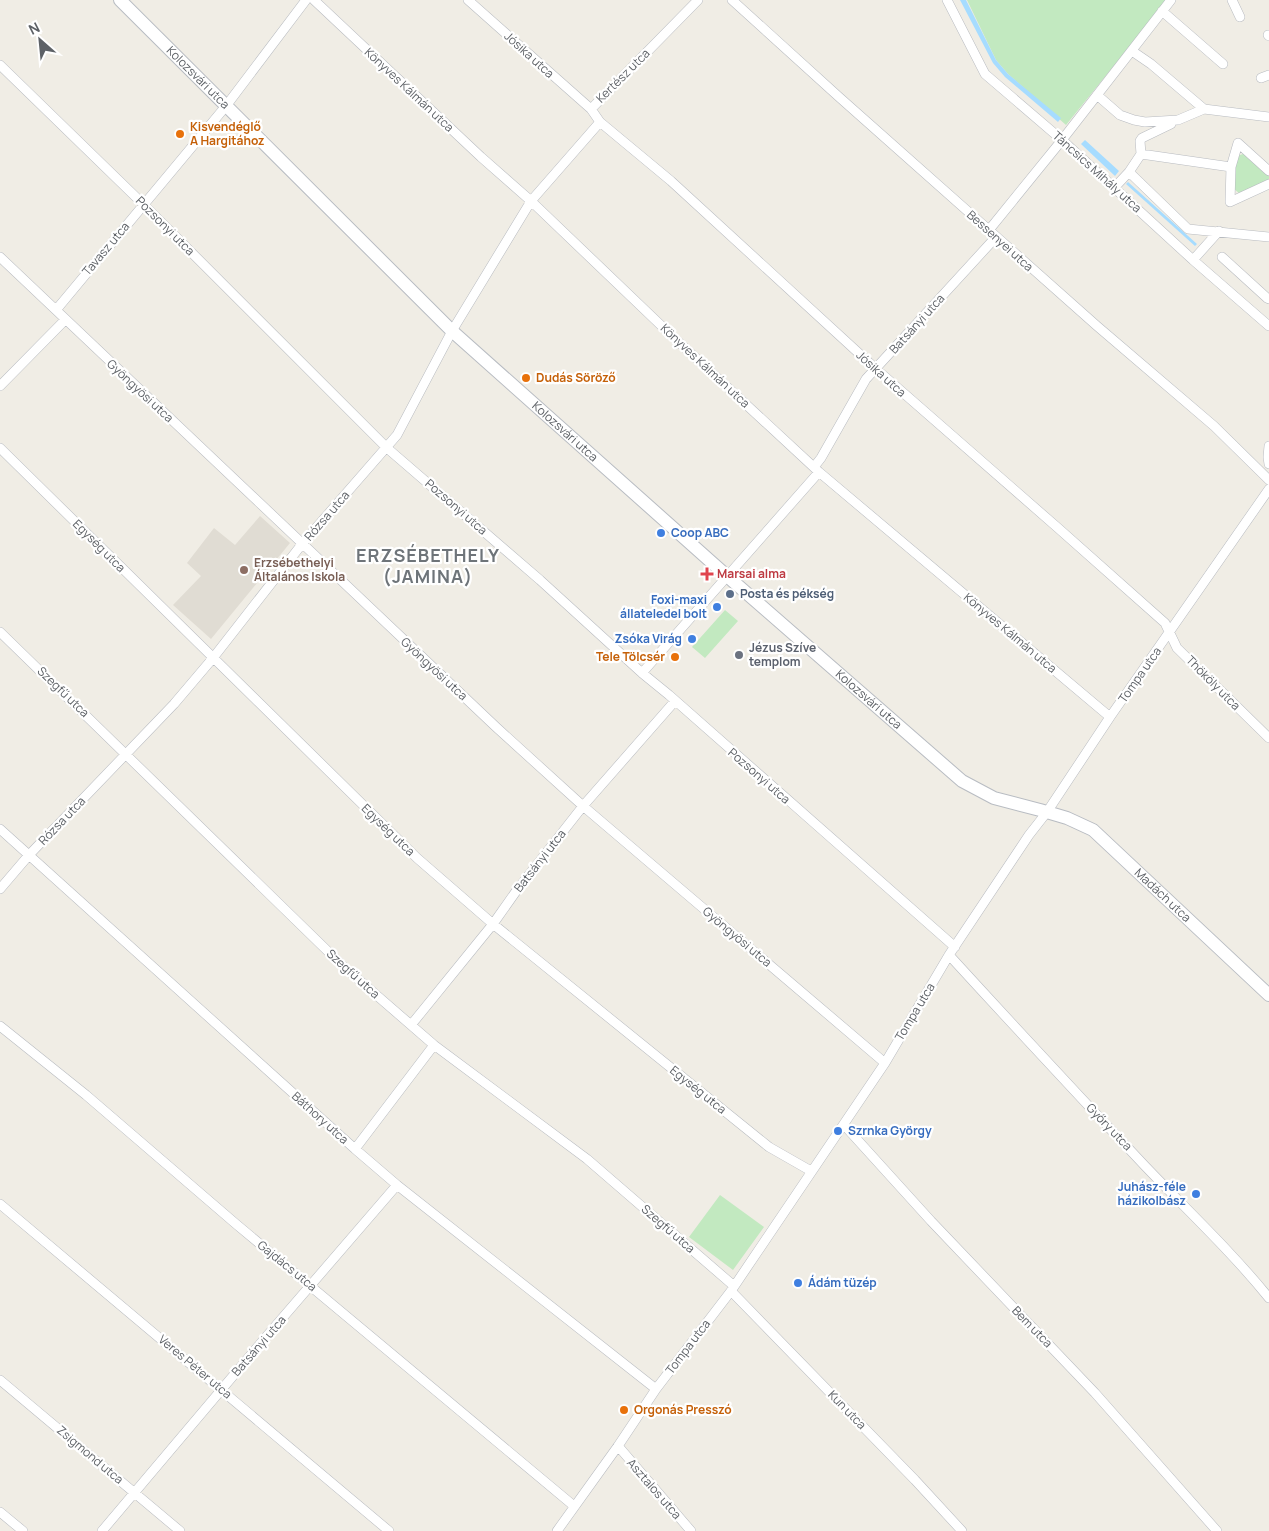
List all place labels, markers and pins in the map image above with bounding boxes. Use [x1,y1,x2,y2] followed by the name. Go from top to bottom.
[190,118,265,149] place label: Kisvendéglő A Hargitához
[174,128,186,140] marker: Kisvendéglő A Hargitához
[536,369,616,386] place label: Dudás Söröző
[520,372,532,384] marker: Dudás Söröző
[671,524,729,541] place label: Coop ABC
[655,527,667,539] marker: Coop ABC
[254,554,345,585] place label: Erzsébethelyi Általános Iskola
[238,564,250,576] marker: Erzsébethelyi Általános Iskola
[717,565,786,582] place label: Marsai alma
[701,568,713,580] marker: Marsai alma
[740,585,834,602] place label: Posta és pékség
[724,588,736,600] marker: Posta és pékség
[620,591,707,622] place label: Foxi-maxi állateledel bolt
[711,601,723,613] marker: Foxi-maxi állateledel bolt
[615,630,682,647] place label: Zsóka Virág
[686,633,698,645] marker: Zsóka Virág
[749,639,816,670] place label: Jézus Szíve templom
[596,648,665,665] place label: Tele Tölcsér
[733,649,745,661] marker: Jézus Szíve templom
[669,651,681,663] marker: Tele Tölcsér
[848,1122,932,1139] place label: Szrnka György
[832,1125,844,1137] marker: Szrnka György
[1117,1178,1186,1209] place label: Juhász-féle házikolbász
[1190,1188,1202,1200] marker: Juhász-féle házikolbász
[808,1274,877,1291] place label: Ádám tüzép
[792,1277,804,1289] marker: Ádám tüzép
[634,1401,732,1418] place label: Orgonás Presszó
[618,1404,630,1416] marker: Orgonás Presszó

